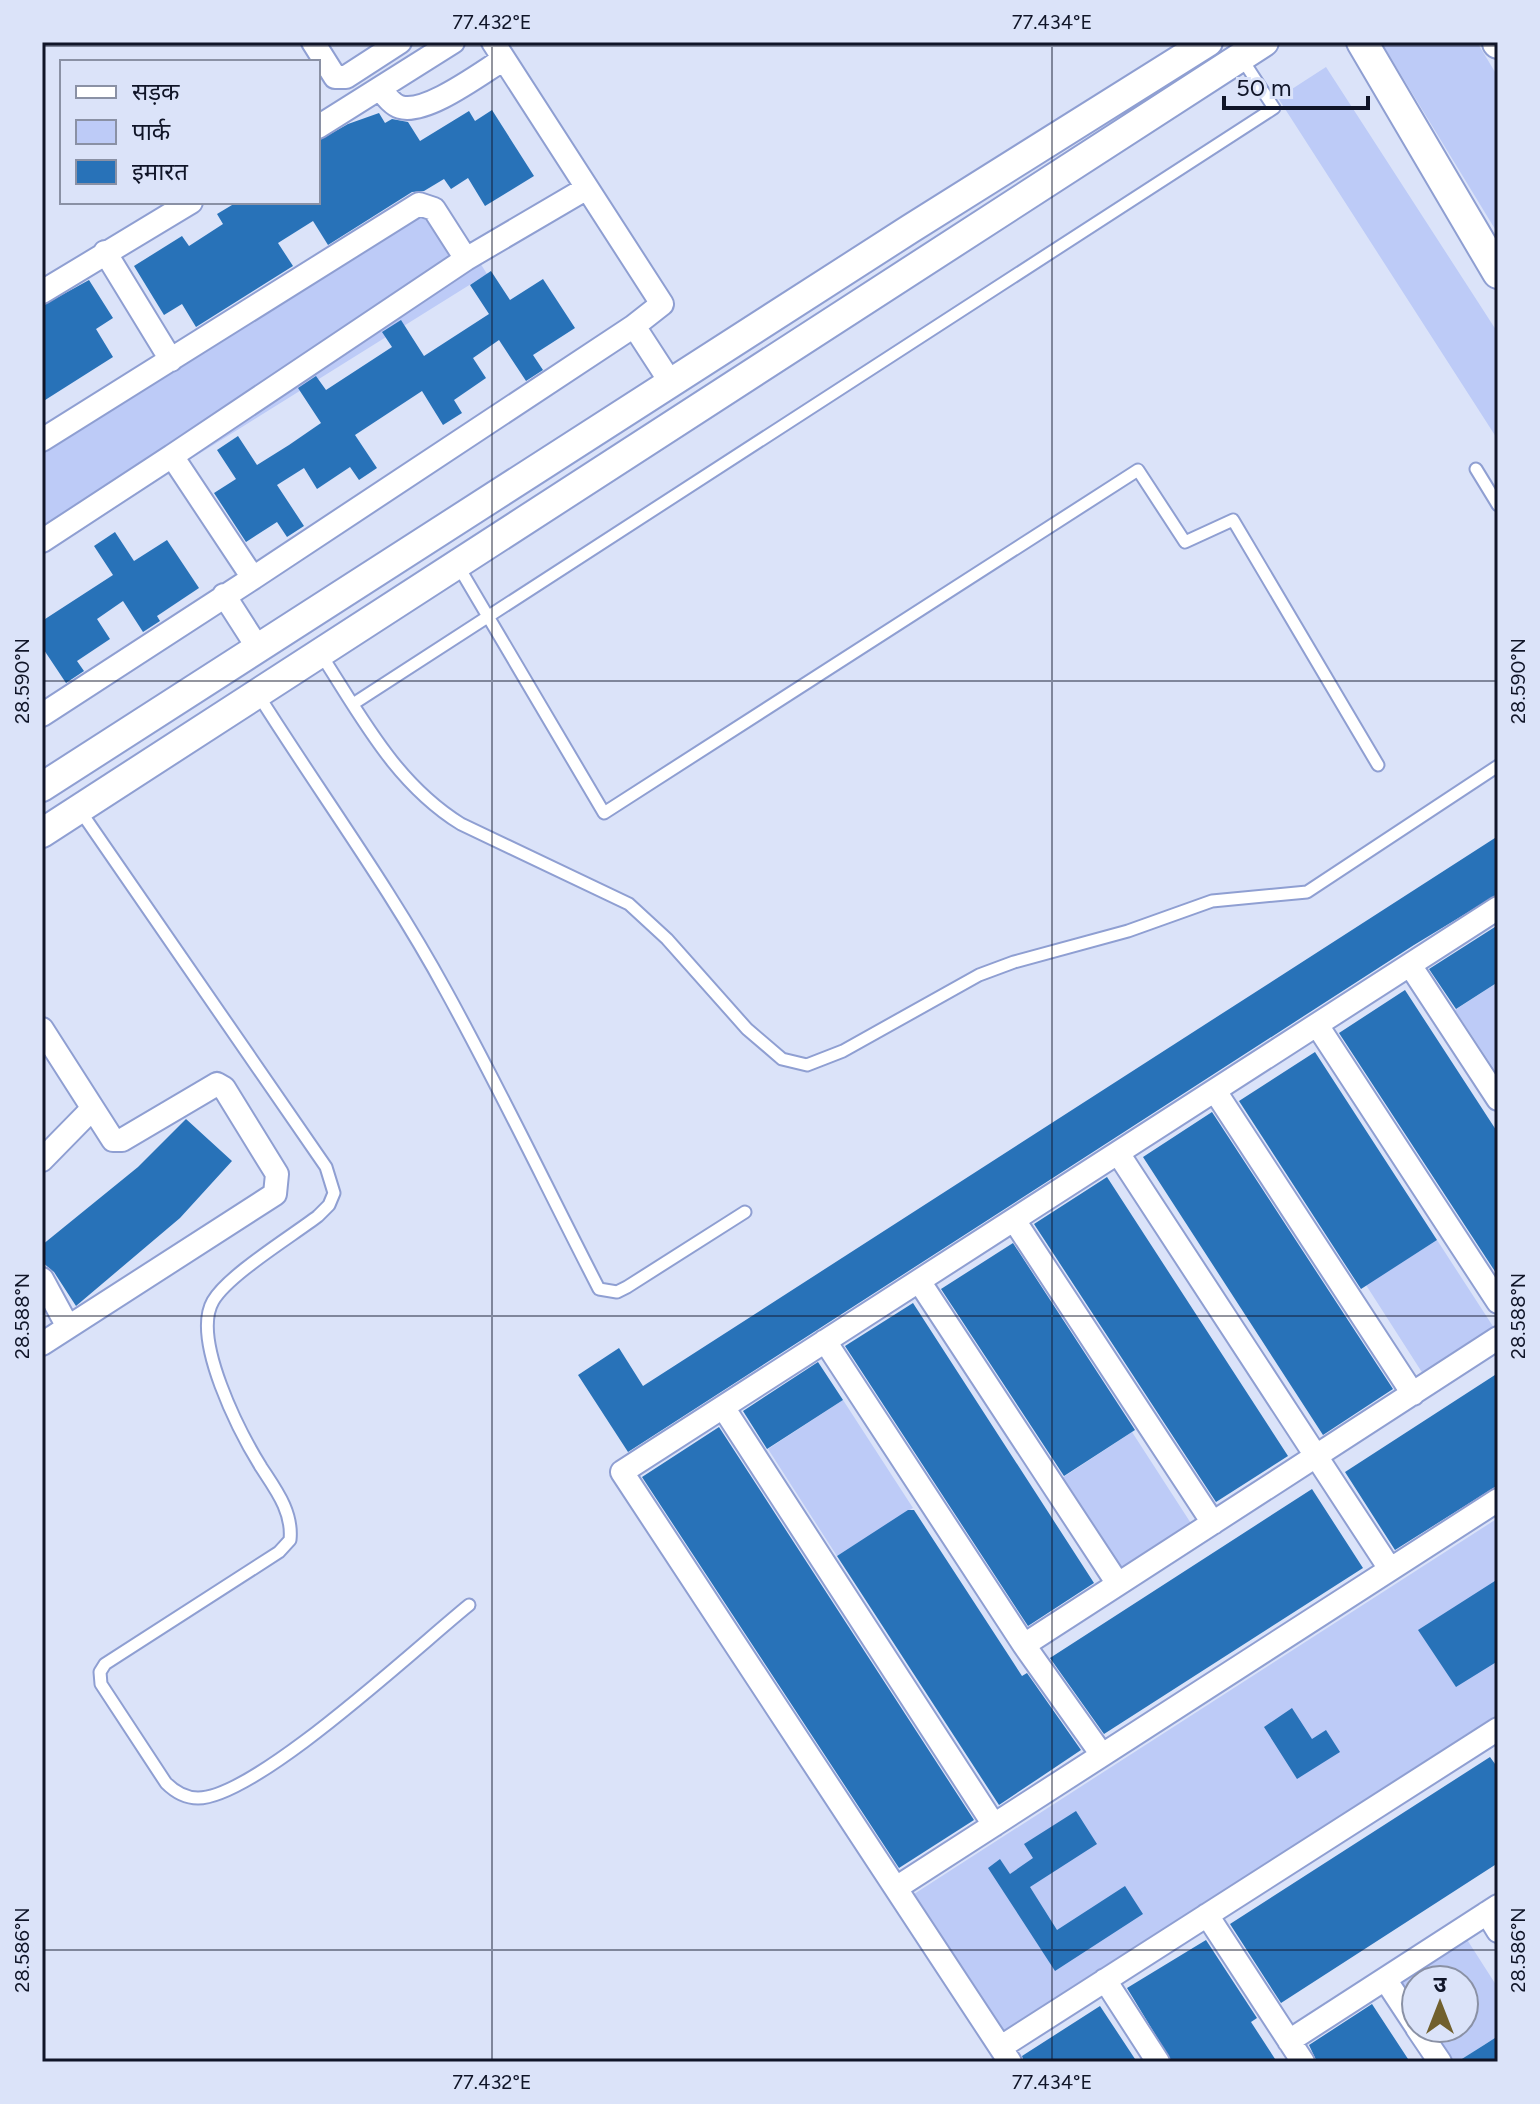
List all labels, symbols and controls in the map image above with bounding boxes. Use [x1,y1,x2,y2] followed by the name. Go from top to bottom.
[452,10,532,34] text: 77.432°E
[1012,10,1092,34] text: 77.434°E
[60,60,320,204] legend
[1224,60,1368,110] scale bar
[1236,73,1292,102] text: 50 m
[132,77,180,106] text: सड़क
[132,117,171,146] text: पार्क
[132,157,189,186] text: इमारत
[10,638,34,724] text: 28.590°N
[1506,638,1530,724] text: 28.590°N
[10,1273,34,1359] text: 28.588°N
[1506,1273,1530,1359] text: 28.588°N
[10,1907,34,1993] text: 28.586°N
[1506,1907,1530,1993] text: 28.586°N
[1400,1964,1480,2044] north arrow
[1434,1971,1448,1998] text: उ
[452,2070,532,2094] text: 77.432°E
[1012,2070,1092,2094] text: 77.434°E

